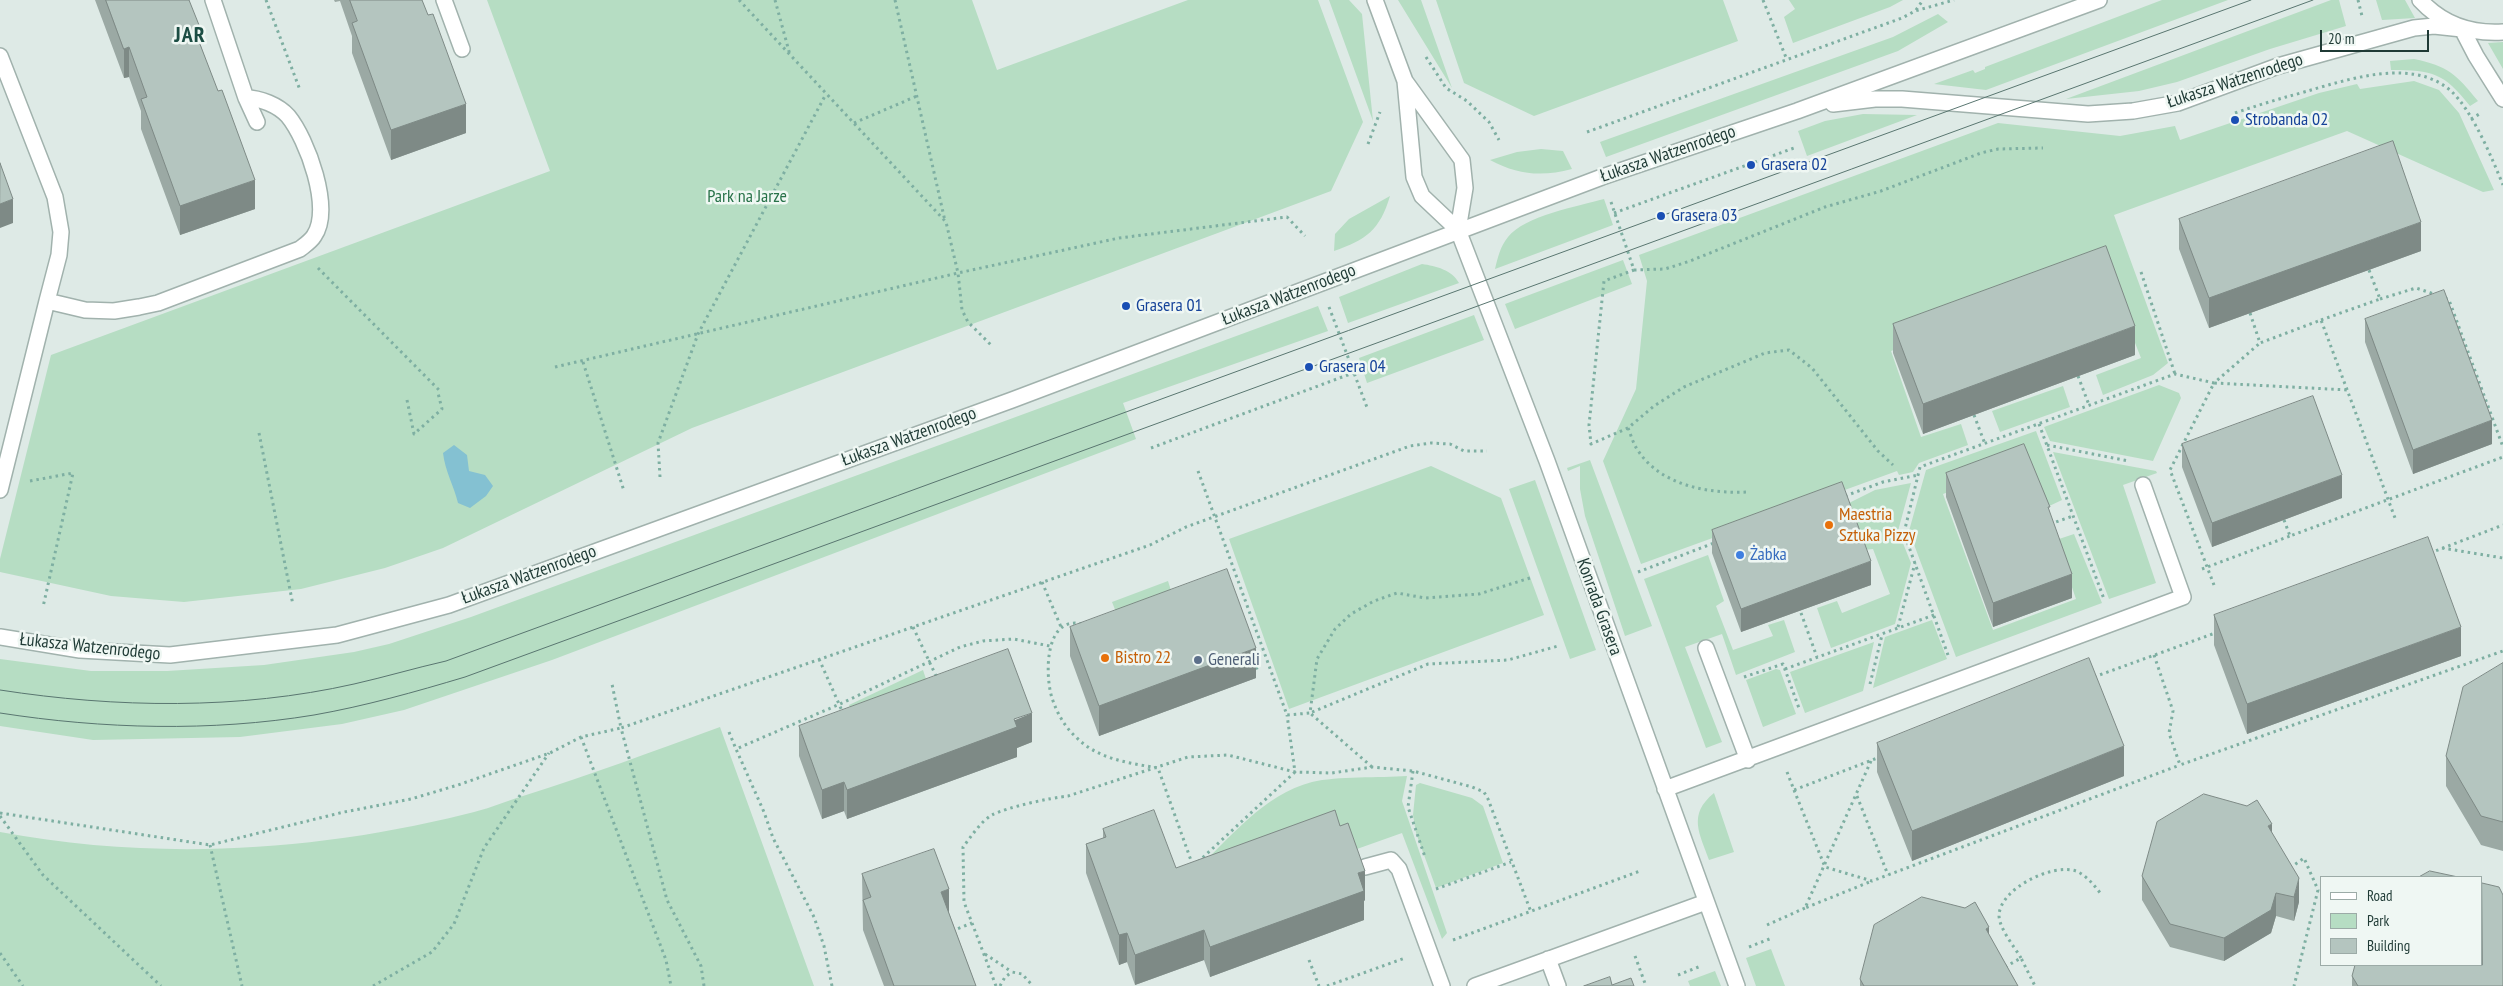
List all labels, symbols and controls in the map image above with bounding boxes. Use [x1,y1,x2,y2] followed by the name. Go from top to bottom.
[2323,20,2432,52] scale bar
[174,23,206,49] district label: JAR
[2328,29,2354,48] text: 20 m
[2164,49,2306,113] street label: Łukasza Watzenrodego
[2245,109,2328,131] place label: Strobanda 02
[2229,114,2241,126] marker: Strobanda 02
[1598,121,1738,187] street label: Łukasza Watzenrodego
[1761,154,1828,176] place label: Grasera 02
[1745,159,1757,171] marker: Grasera 02
[707,186,787,208] park label: Park na Jarze
[1671,205,1738,227] place label: Grasera 03
[1655,210,1667,222] marker: Grasera 03
[1219,260,1359,330] street label: Łukasza Watzenrodego
[1136,295,1203,317] place label: Grasera 01
[1120,300,1132,312] marker: Grasera 01
[1319,356,1386,378] place label: Grasera 04
[1303,361,1315,373] marker: Grasera 04
[839,403,979,471] street label: Łukasza Watzenrodego
[1839,504,1916,546] place label: Maestria Sztuka Pizzy
[1823,519,1835,531] marker: Maestria Sztuka Pizzy
[459,541,599,609] street label: Łukasza Watzenrodego
[1750,544,1787,566] place label: Żabka
[1734,549,1746,561] marker: Żabka
[1572,556,1626,658] street label: Konrada Grasera
[19,629,161,665] street label: Łukasza Watzenrodego
[1115,647,1171,669] place label: Bistro 22
[1208,649,1260,671] place label: Generali
[1099,652,1111,664] marker: Bistro 22
[1192,654,1204,666] marker: Generali
[2320,876,2483,966] legend
[2367,886,2393,905] text: Road
[2367,911,2389,930] text: Park
[2367,936,2410,955] text: Building

